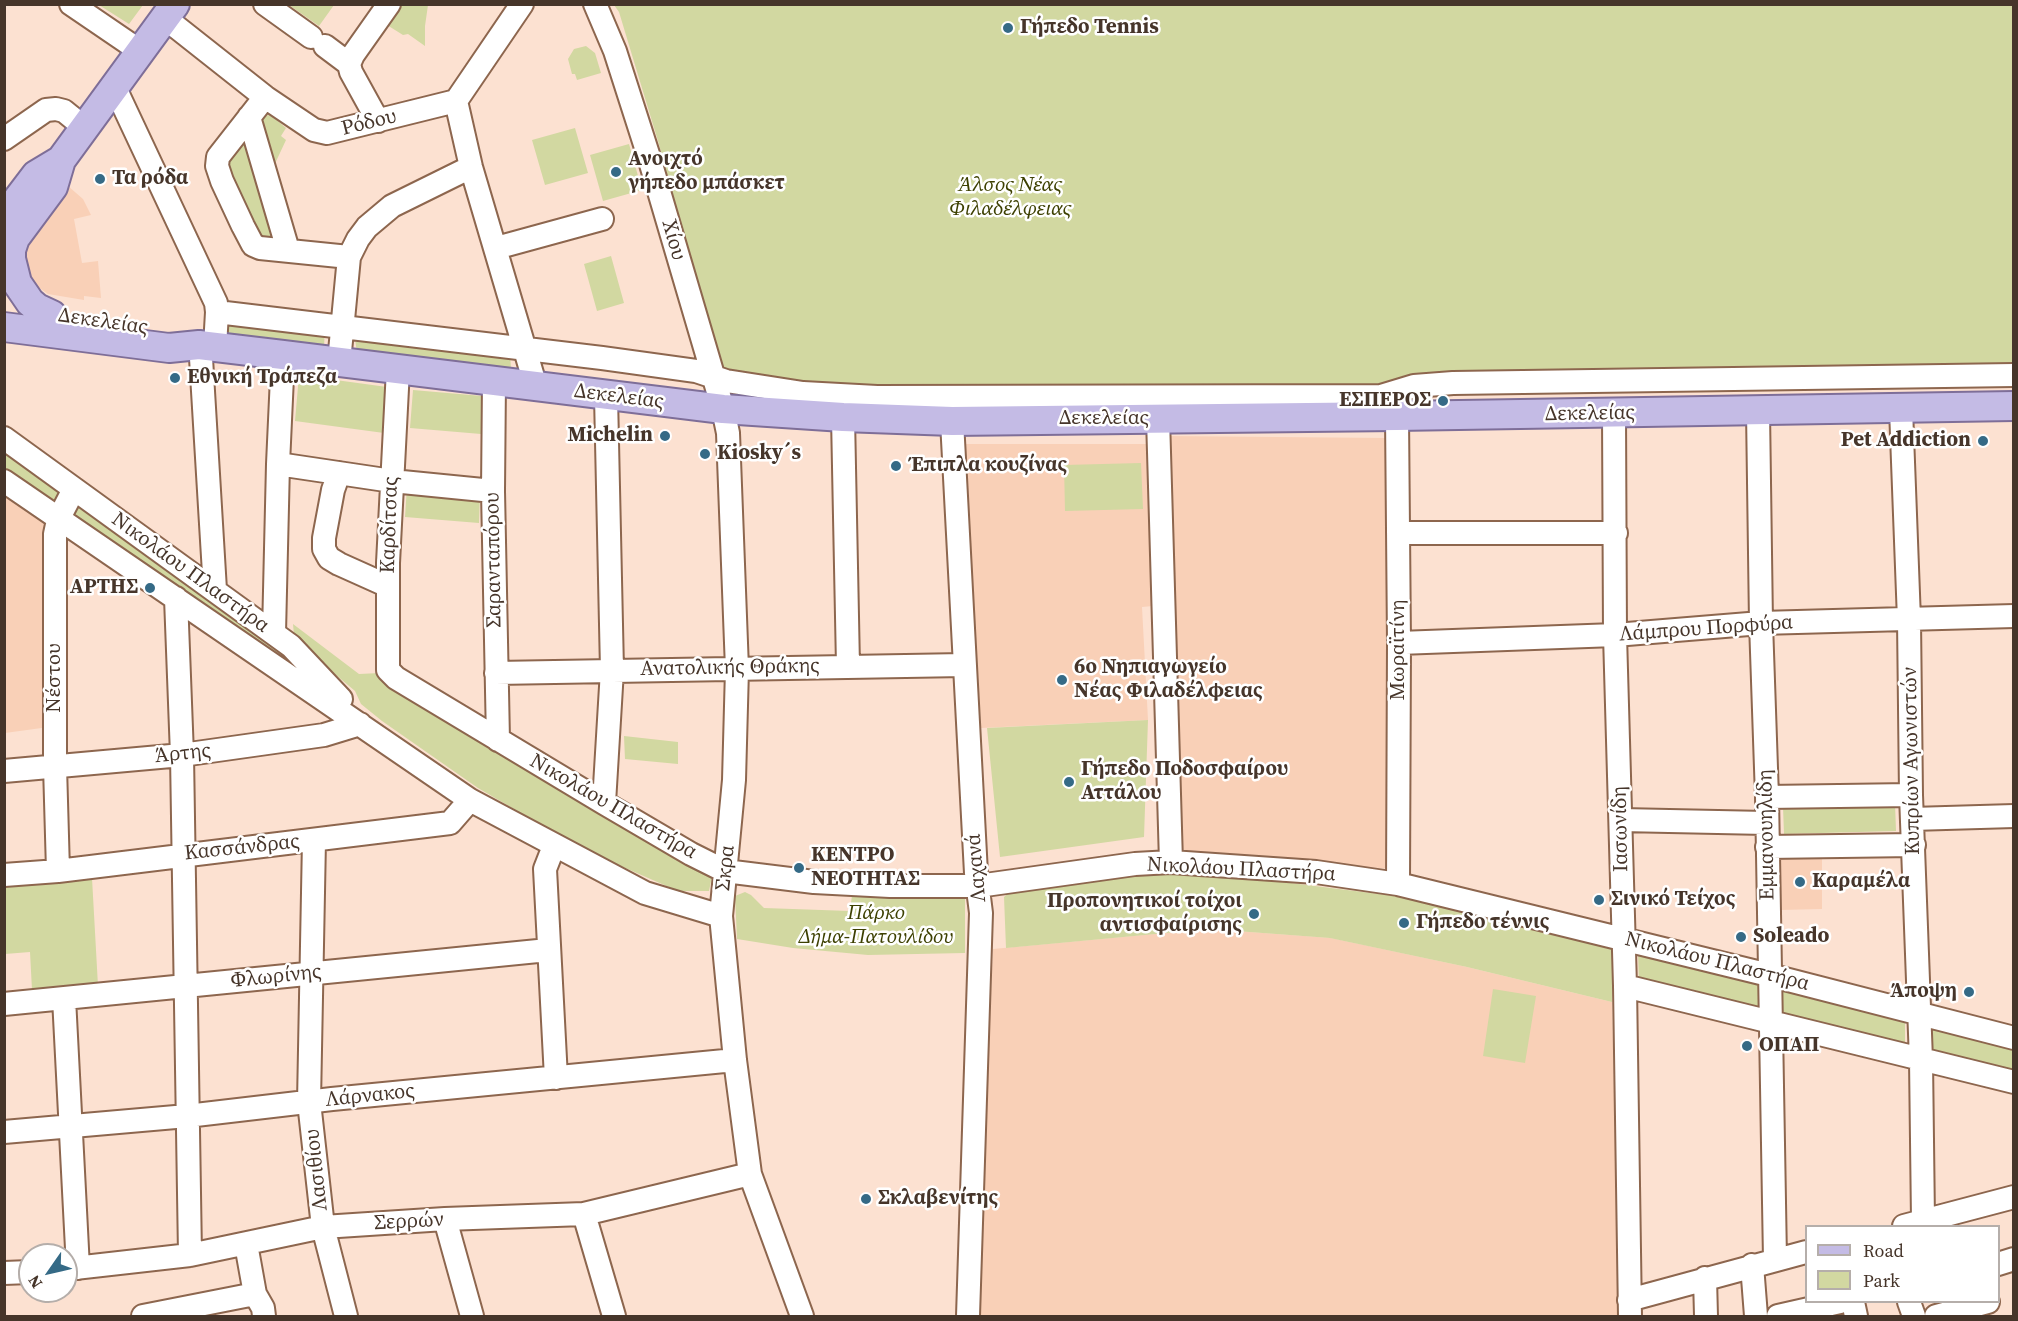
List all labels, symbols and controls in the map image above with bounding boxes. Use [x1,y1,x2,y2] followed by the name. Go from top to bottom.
[1020,15,1159,41] place label: Γήπεδο Tennis
[1001,21,1015,35] marker: Γήπεδο Tennis
[339,104,399,142] street label: Ρόδου
[628,147,785,197] place label: Ανοιχτό γήπεδο μπάσκετ
[609,165,623,179] marker: Ανοιχτό γήπεδο μπάσκετ
[112,166,188,192] place label: Τα ρόδα
[93,172,107,186] marker: Τα ρόδα
[949,173,1071,223] park label: Άλσος Νέας Φιλαδέλφειας
[655,217,691,263] street label: Χίου
[57,303,149,341] street label: Δεκελείας
[187,365,337,391] place label: Εθνική Τράπεζα
[168,371,182,385] marker: Εθνική Τράπεζα
[573,379,665,415] street label: Δεκελείας
[1339,388,1431,414] place label: ΕΣΠΕΡΟΣ
[1436,394,1450,408] marker: ΕΣΠΕΡΟΣ
[1545,401,1635,427] street label: Δεκελείας
[1059,406,1149,432] street label: Δεκελείας
[567,423,653,449] place label: Michelin
[1841,428,1971,454] place label: Pet Addiction
[658,429,672,443] marker: Michelin
[1976,434,1990,448] marker: Pet Addiction
[717,441,801,467] place label: Kiosky´s
[698,447,712,461] marker: Kiosky´s
[908,453,1067,479] place label: Έπιπλα κουζίνας
[889,459,903,473] marker: Έπιπλα κουζίνας
[376,476,404,574] street label: Καρδίτσας
[480,492,508,628] street label: Σαρανταπόρου
[106,507,274,639] street label: Νικολάου Πλαστήρα
[70,575,138,601] place label: ΑΡΤΗΣ
[143,581,157,595] marker: ΑΡΤΗΣ
[1386,600,1412,700] street label: Μωραϊτίνη
[1618,610,1794,648] street label: Λάμπρου Πορφύρα
[42,643,68,713] street label: Νέστου
[640,654,820,682] street label: Ανατολικής Θράκης
[1074,655,1263,705] place label: 6ο Νηπιαγωγείο Νέας Φιλαδέλφειας
[1898,667,1926,855] street label: Κυπρίων Αγωνιστών
[1055,673,1069,687] marker: 6ο Νηπιαγωγείο Νέας Φιλαδέλφειας
[154,739,212,769] street label: Άρτης
[525,749,701,865] street label: Νικολάου Πλαστήρα
[1081,757,1288,807] place label: Γήπεδο Ποδοσφαίρου Αττάλου
[1753,769,1781,901] street label: Εμμανουηλίδη
[1062,775,1076,789] marker: Γήπεδο Ποδοσφαίρου Αττάλου
[1608,786,1634,872] street label: Ιασωνίδη
[183,829,301,867] street label: Κασσάνδρας
[961,833,993,903] street label: Λαχανά
[811,843,920,893] place label: ΚΕΝΤΡΟ ΝΕΟΤΗΤΑΣ
[711,844,741,892] street label: Σκρα
[1146,852,1336,888] street label: Νικολάου Πλαστήρα
[792,861,806,875] marker: ΚΕΝΤΡΟ ΝΕΟΤΗΤΑΣ
[1812,869,1910,895] place label: Καραμέλα
[1793,875,1807,889] marker: Καραμέλα
[1611,887,1736,913] place label: Σινικό Τείχος
[1047,889,1242,939] place label: Προπονητικοί τοίχοι αντισφαίρισης
[1592,893,1606,907] marker: Σινικό Τείχος
[798,901,954,951] park label: Πάρκο Δήμα-Πατουλίδου
[1247,907,1261,921] marker: Προπονητικοί τοίχοι αντισφαίρισης
[1416,910,1550,936] place label: Γήπεδο τέννις
[1397,916,1411,930] marker: Γήπεδο τέννις
[1753,924,1829,950] place label: Soleado
[1622,927,1812,997] street label: Νικολάου Πλαστήρα
[1734,930,1748,944] marker: Soleado
[229,960,323,994] street label: Φλωρίνης
[1890,979,1957,1005] place label: Άποψη
[1962,985,1976,999] marker: Άποψη
[1759,1033,1819,1059] place label: ΟΠΑΠ
[1740,1039,1754,1053] marker: ΟΠΑΠ
[324,1079,416,1113] street label: Λάρνακος
[300,1128,334,1212] street label: Λασιθίου
[878,1186,998,1212] place label: Σκλαβενίτης
[859,1192,873,1206] marker: Σκλαβενίτης
[374,1208,444,1236] street label: Σερρών
[1805,1225,2000,1303] legend
[1863,1238,1904,1263] text: Road
[18,1243,78,1303] north arrow
[1863,1268,1900,1293] text: Park
[22,1271,47,1293] text: N

